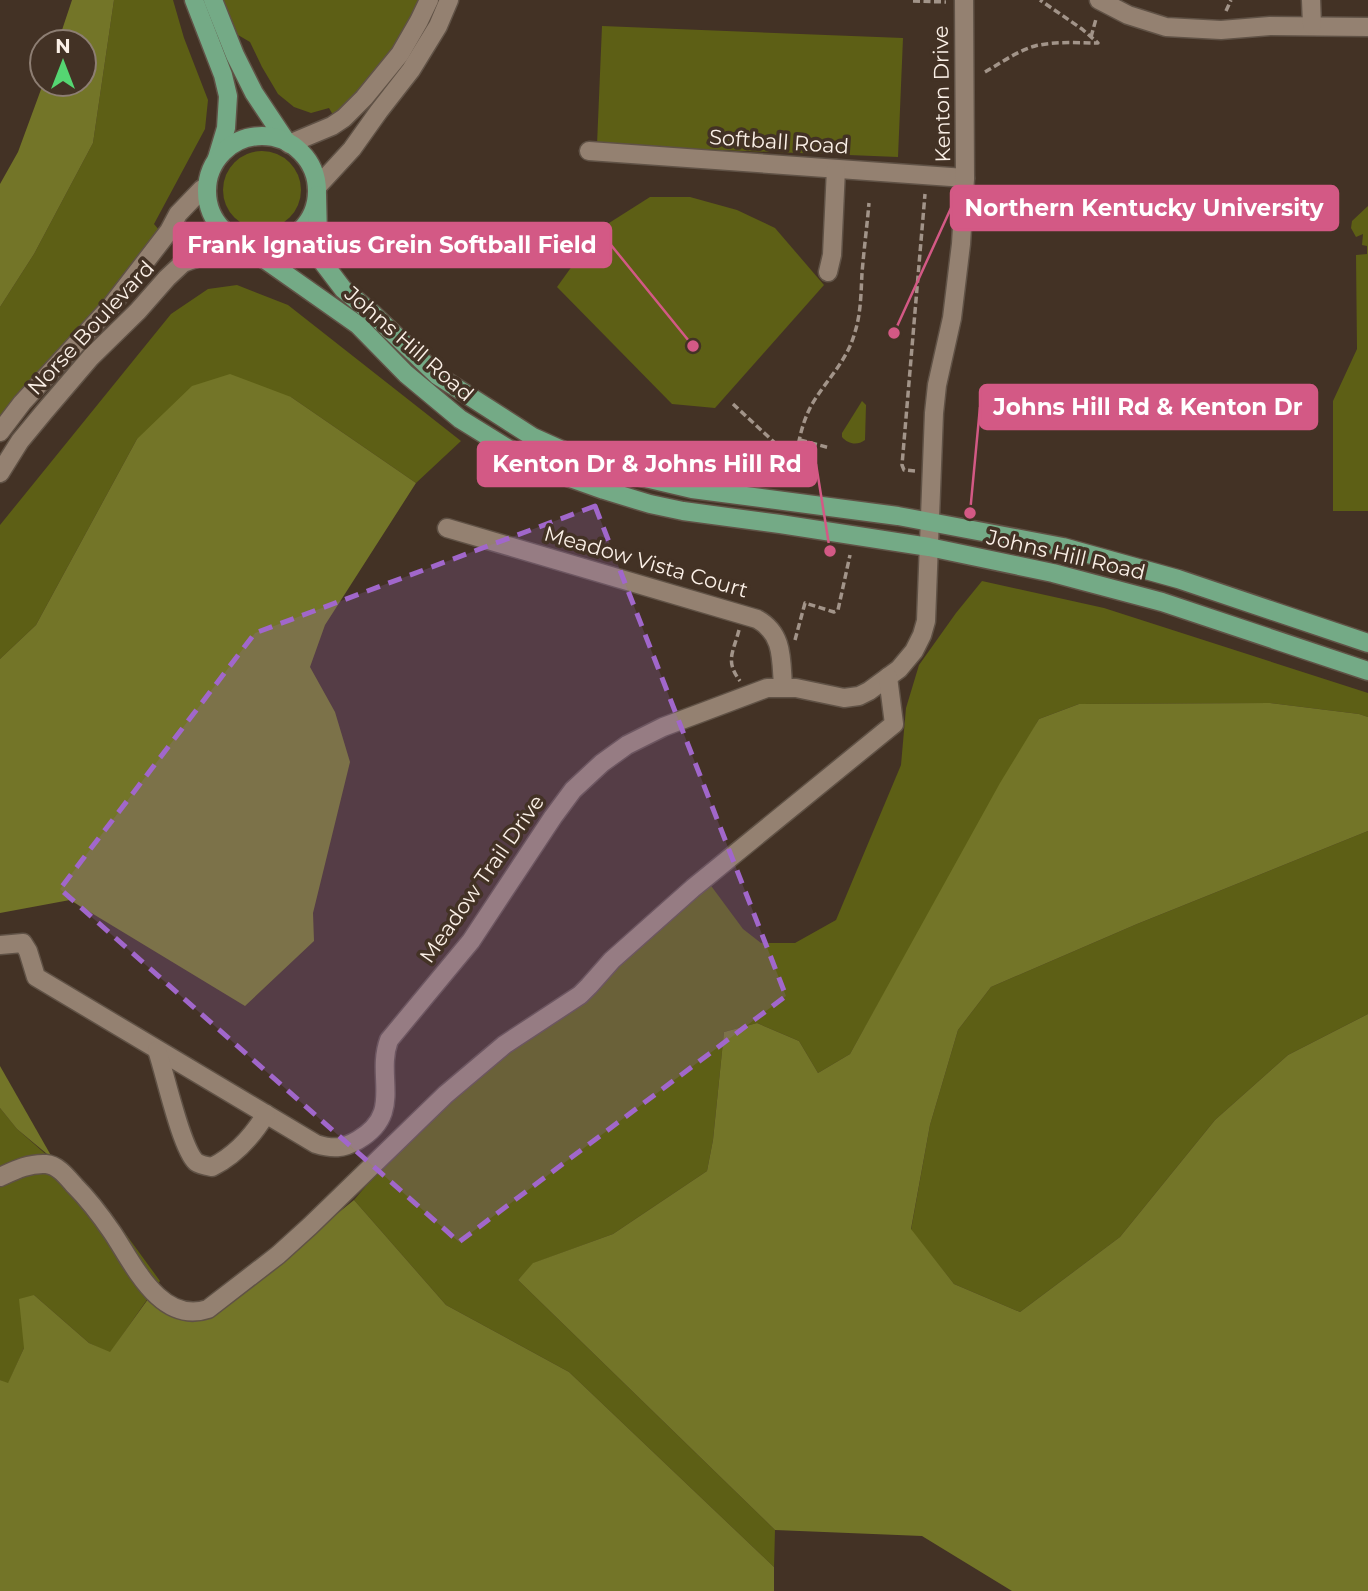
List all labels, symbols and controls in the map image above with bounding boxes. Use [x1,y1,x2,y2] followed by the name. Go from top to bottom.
[928,25,955,163] street label: Kenton Drive
[28,28,98,98] north arrow
[55,35,71,58] text: N
[708,124,850,159] street label: Softball Road
[951,186,1338,230] callout: Northern Kentucky University
[965,194,1324,222] text: Northern Kentucky University
[174,223,611,267] callout: Frank Ignatius Grein Softball Field
[187,231,597,259] text: Frank Ignatius Grein Softball Field
[22,255,159,400] street label: Norse Boulevard
[339,280,479,406] street label: Johns Hill Road
[980,385,1317,429] callout: Johns Hill Rd & Kenton Dr
[992,393,1303,421] text: Johns Hill Rd & Kenton Dr
[478,442,816,486] callout: Kenton Dr & Johns Hill Rd
[492,450,802,478] text: Kenton Dr & Johns Hill Rd
[541,520,751,603] street label: Meadow Vista Court
[983,524,1148,585] street label: Johns Hill Road
[414,790,549,968] street label: Meadow Trail Drive

